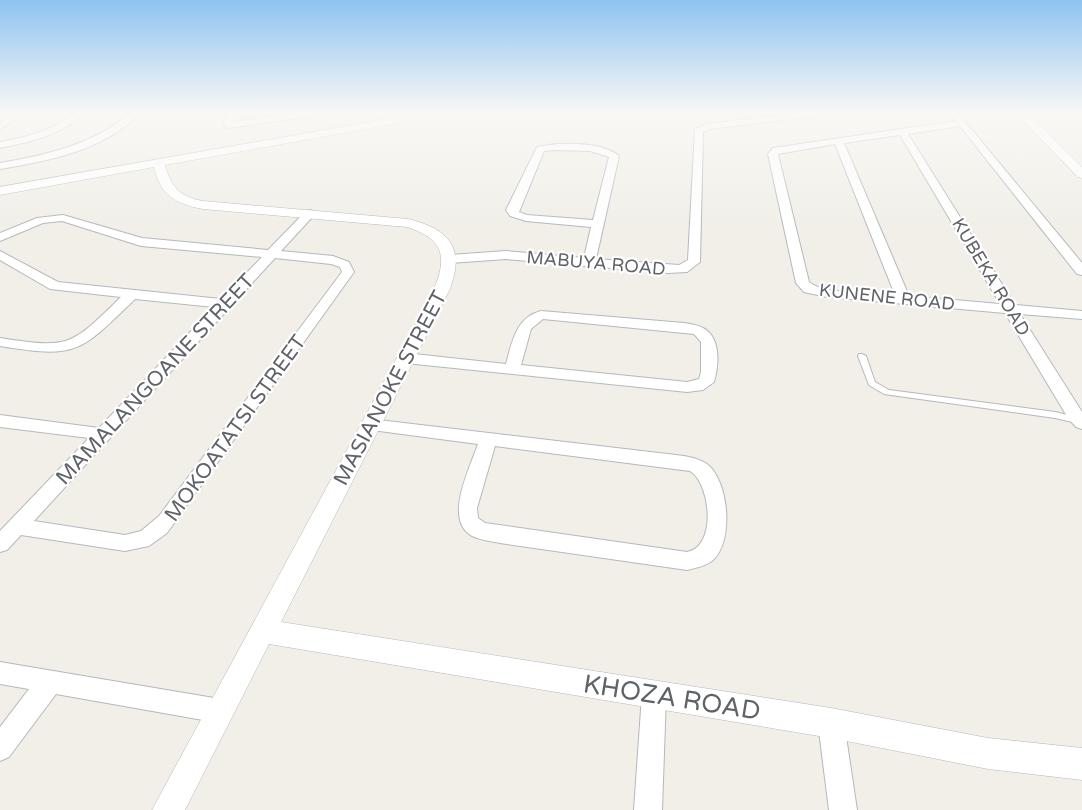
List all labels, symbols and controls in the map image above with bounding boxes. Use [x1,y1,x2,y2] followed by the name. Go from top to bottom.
[947,214,1035,340] street label: KUBEKA ROAD
[526,246,666,280] street label: MABUYA ROAD
[51,268,260,490] street label: MAMALANGOANE STREET
[818,279,956,315] street label: KUNENE ROAD
[328,286,452,490] street label: MASIANOKE STREET
[159,330,312,526] street label: MOKOATATSI STREET
[581,668,763,727] street label: KHOZA ROAD

